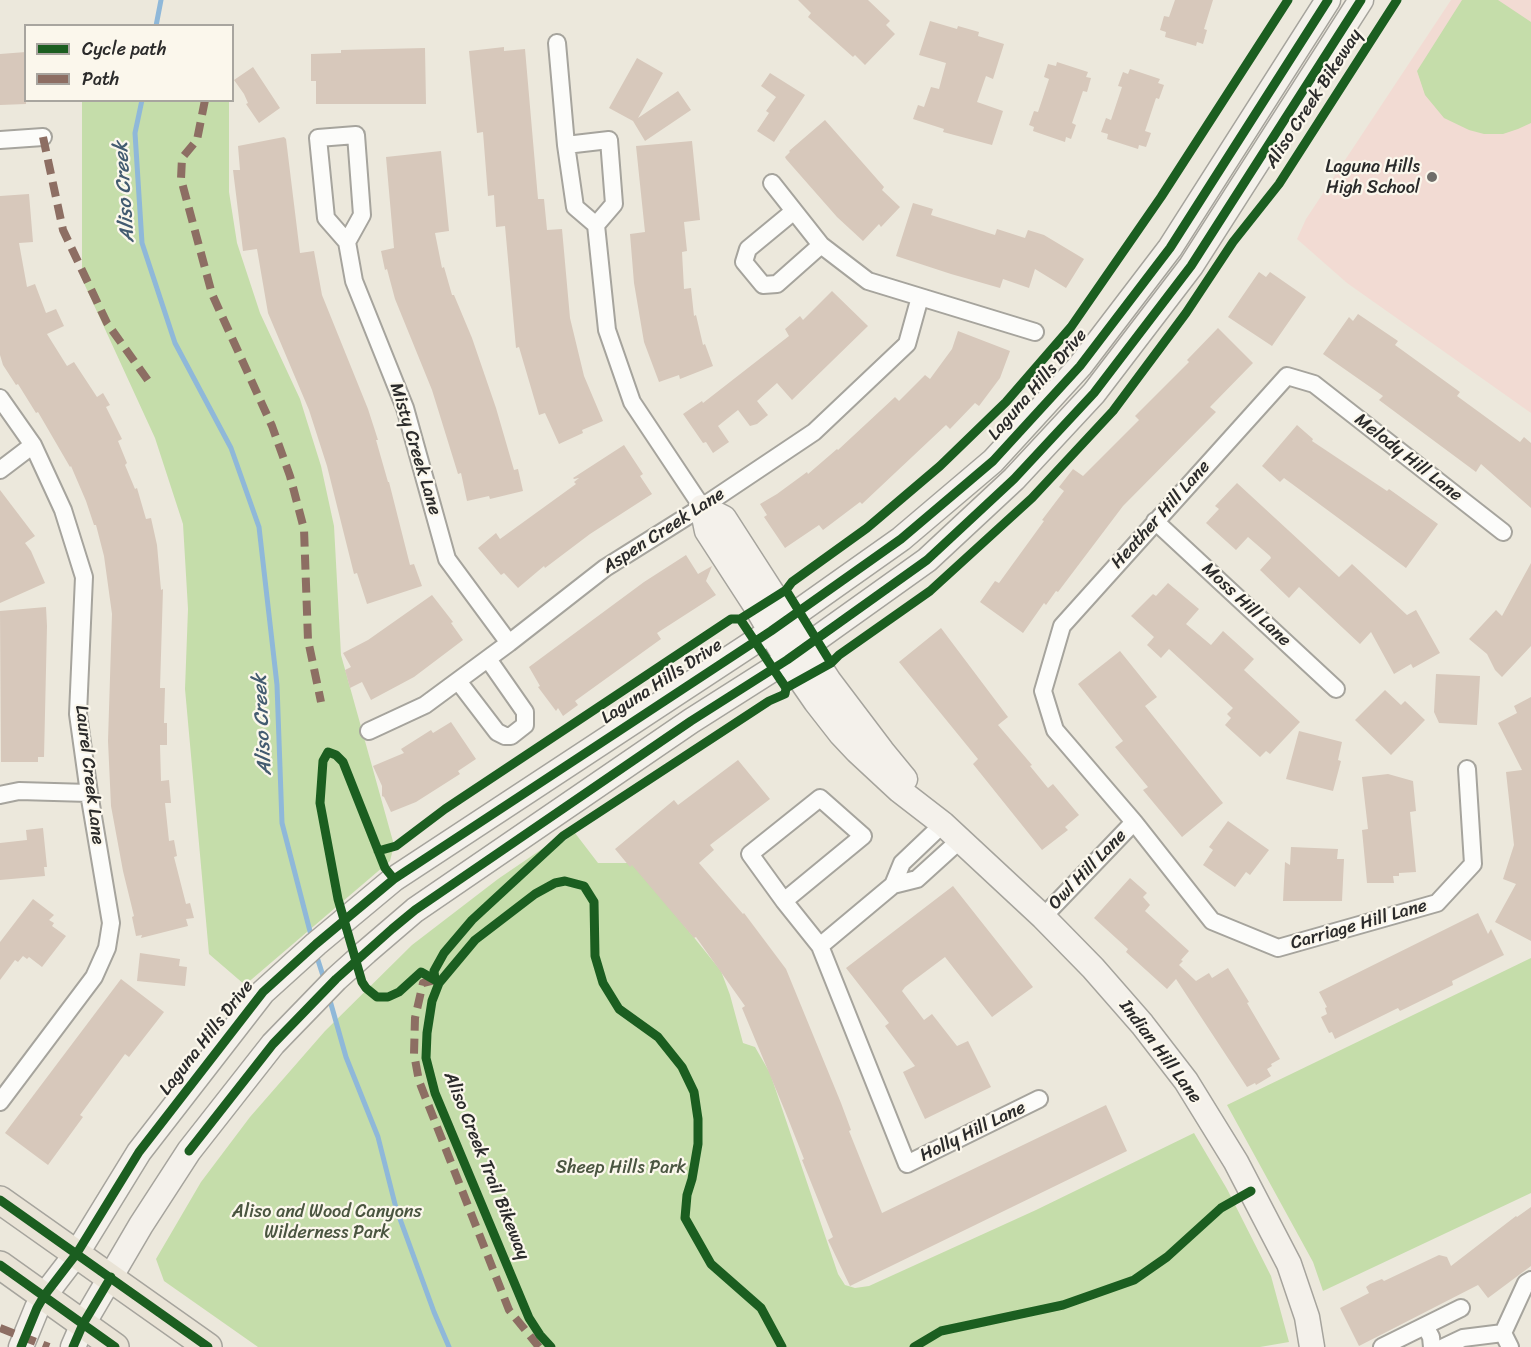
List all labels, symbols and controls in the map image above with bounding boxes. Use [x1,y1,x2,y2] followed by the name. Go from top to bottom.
[24,24,234,102] legend
[1261,26,1367,172] street label: Aliso Creek Bikeway
[82,33,166,65] text: Cycle path
[82,63,119,95] text: Path
[110,141,140,243] water label: Aliso Creek
[1325,156,1420,198] place label: Laguna Hills High School
[1425,170,1439,184] marker: Laguna Hills High School
[984,325,1092,445] street label: Laguna Hills Drive
[385,380,445,518] street label: Misty Creek Lane
[1350,409,1466,507] street label: Melody Hill Lane
[1107,456,1215,574] street label: Heather Hill Lane
[599,484,729,578] street label: Aspen Creek Lane
[1197,558,1295,652] street label: Moss Hill Lane
[597,635,727,729] street label: Laguna Hills Drive
[248,674,278,776] water label: Aliso Creek
[70,704,108,846] street label: Laurel Creek Lane
[1045,825,1131,915] street label: Owl Hill Lane
[1288,895,1430,955] street label: Carriage Hill Lane
[155,976,259,1100] street label: Laguna Hills Drive
[1114,996,1206,1108] street label: Indian Hill Lane
[438,1069,534,1263] street label: Aliso Creek Trail Bikeway
[917,1097,1029,1167] street label: Holly Hill Lane
[556,1157,686,1179] park label: Sheep Hills Park
[232,1201,422,1244] park label: Aliso and Wood Canyons Wilderness Park

